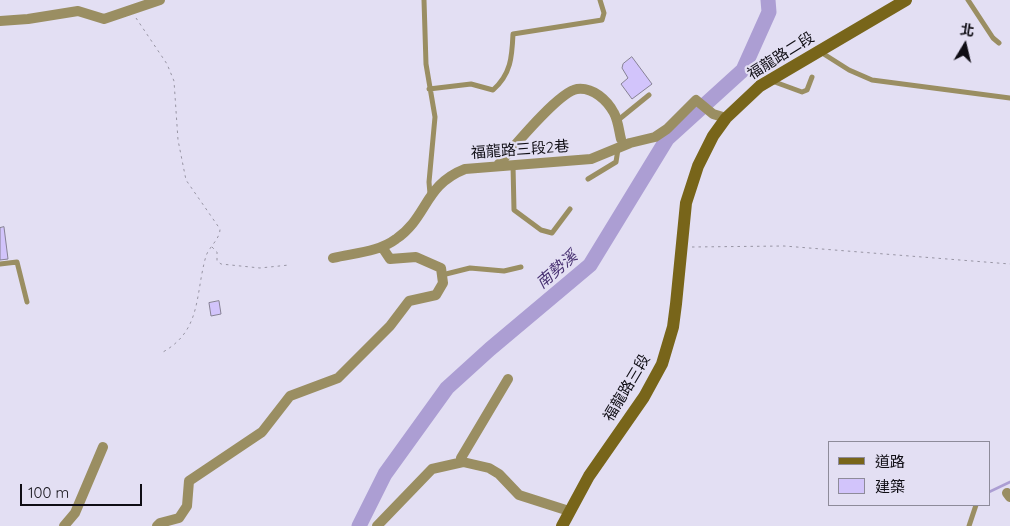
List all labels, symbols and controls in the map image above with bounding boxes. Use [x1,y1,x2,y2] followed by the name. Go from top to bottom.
[940,20,990,70] north arrow
[959,20,976,40] text: 北
[744,28,818,84] street label: 福龍路二段
[470,138,570,162] street label: 福龍路三段2巷
[533,247,581,293] water label: 南勢溪
[600,351,654,425] street label: 福龍路三段
[828,441,990,506] legend
[875,452,905,471] text: 道路
[22,474,145,506] scale bar
[875,477,905,496] text: 建築
[28,483,69,502] text: 100 m

